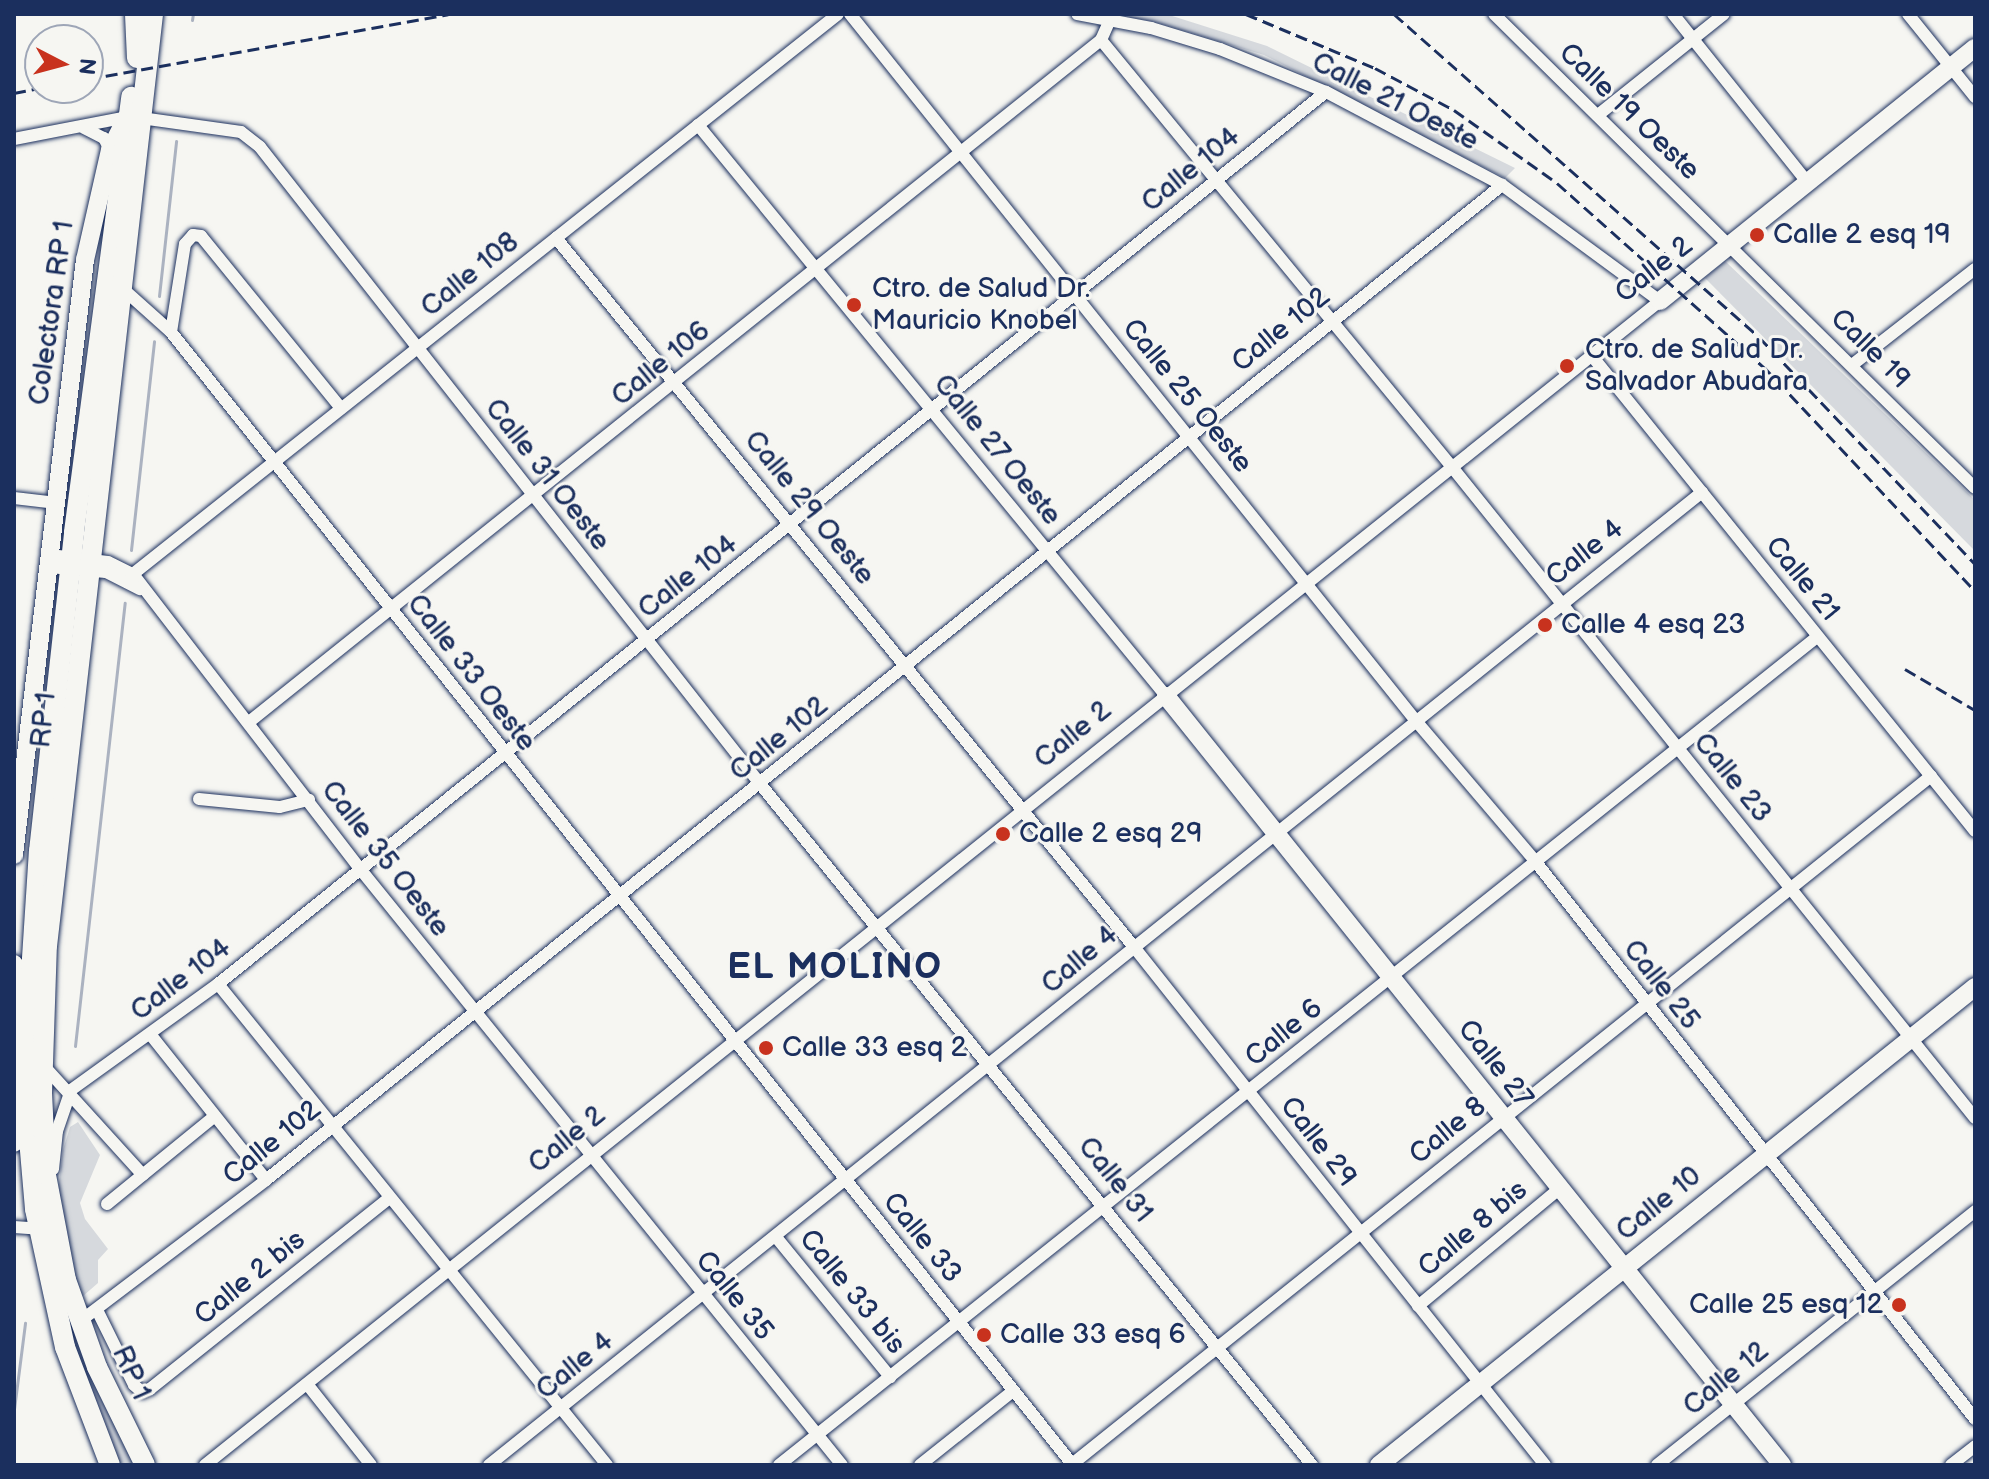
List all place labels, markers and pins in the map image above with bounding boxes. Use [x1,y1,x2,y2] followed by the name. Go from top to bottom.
[1773,218,1951,252] place label: Calle 2 esq 19
[1748,226,1766,244] marker: Calle 2 esq 19
[872,272,1091,338] place label: Ctro. de Salud Dr. Mauricio Knobel
[843,294,865,316] marker: Ctro. de Salud Dr. Mauricio Knobel
[1585,333,1808,399] place label: Ctro. de Salud Dr. Salvador Abudara
[1556,355,1578,377] marker: Ctro. de Salud Dr. Salvador Abudara
[1561,608,1745,642] place label: Calle 4 esq 23
[1536,616,1554,634] marker: Calle 4 esq 23
[1019,817,1202,851] place label: Calle 2 esq 29
[994,825,1012,843] marker: Calle 2 esq 29
[782,1031,967,1065] place label: Calle 33 esq 2
[757,1039,775,1057] marker: Calle 33 esq 2
[1689,1288,1883,1322] place label: Calle 25 esq 12
[1890,1296,1908,1314] marker: Calle 25 esq 12
[1000,1318,1186,1352] place label: Calle 33 esq 6
[975,1326,993,1344] marker: Calle 33 esq 6

